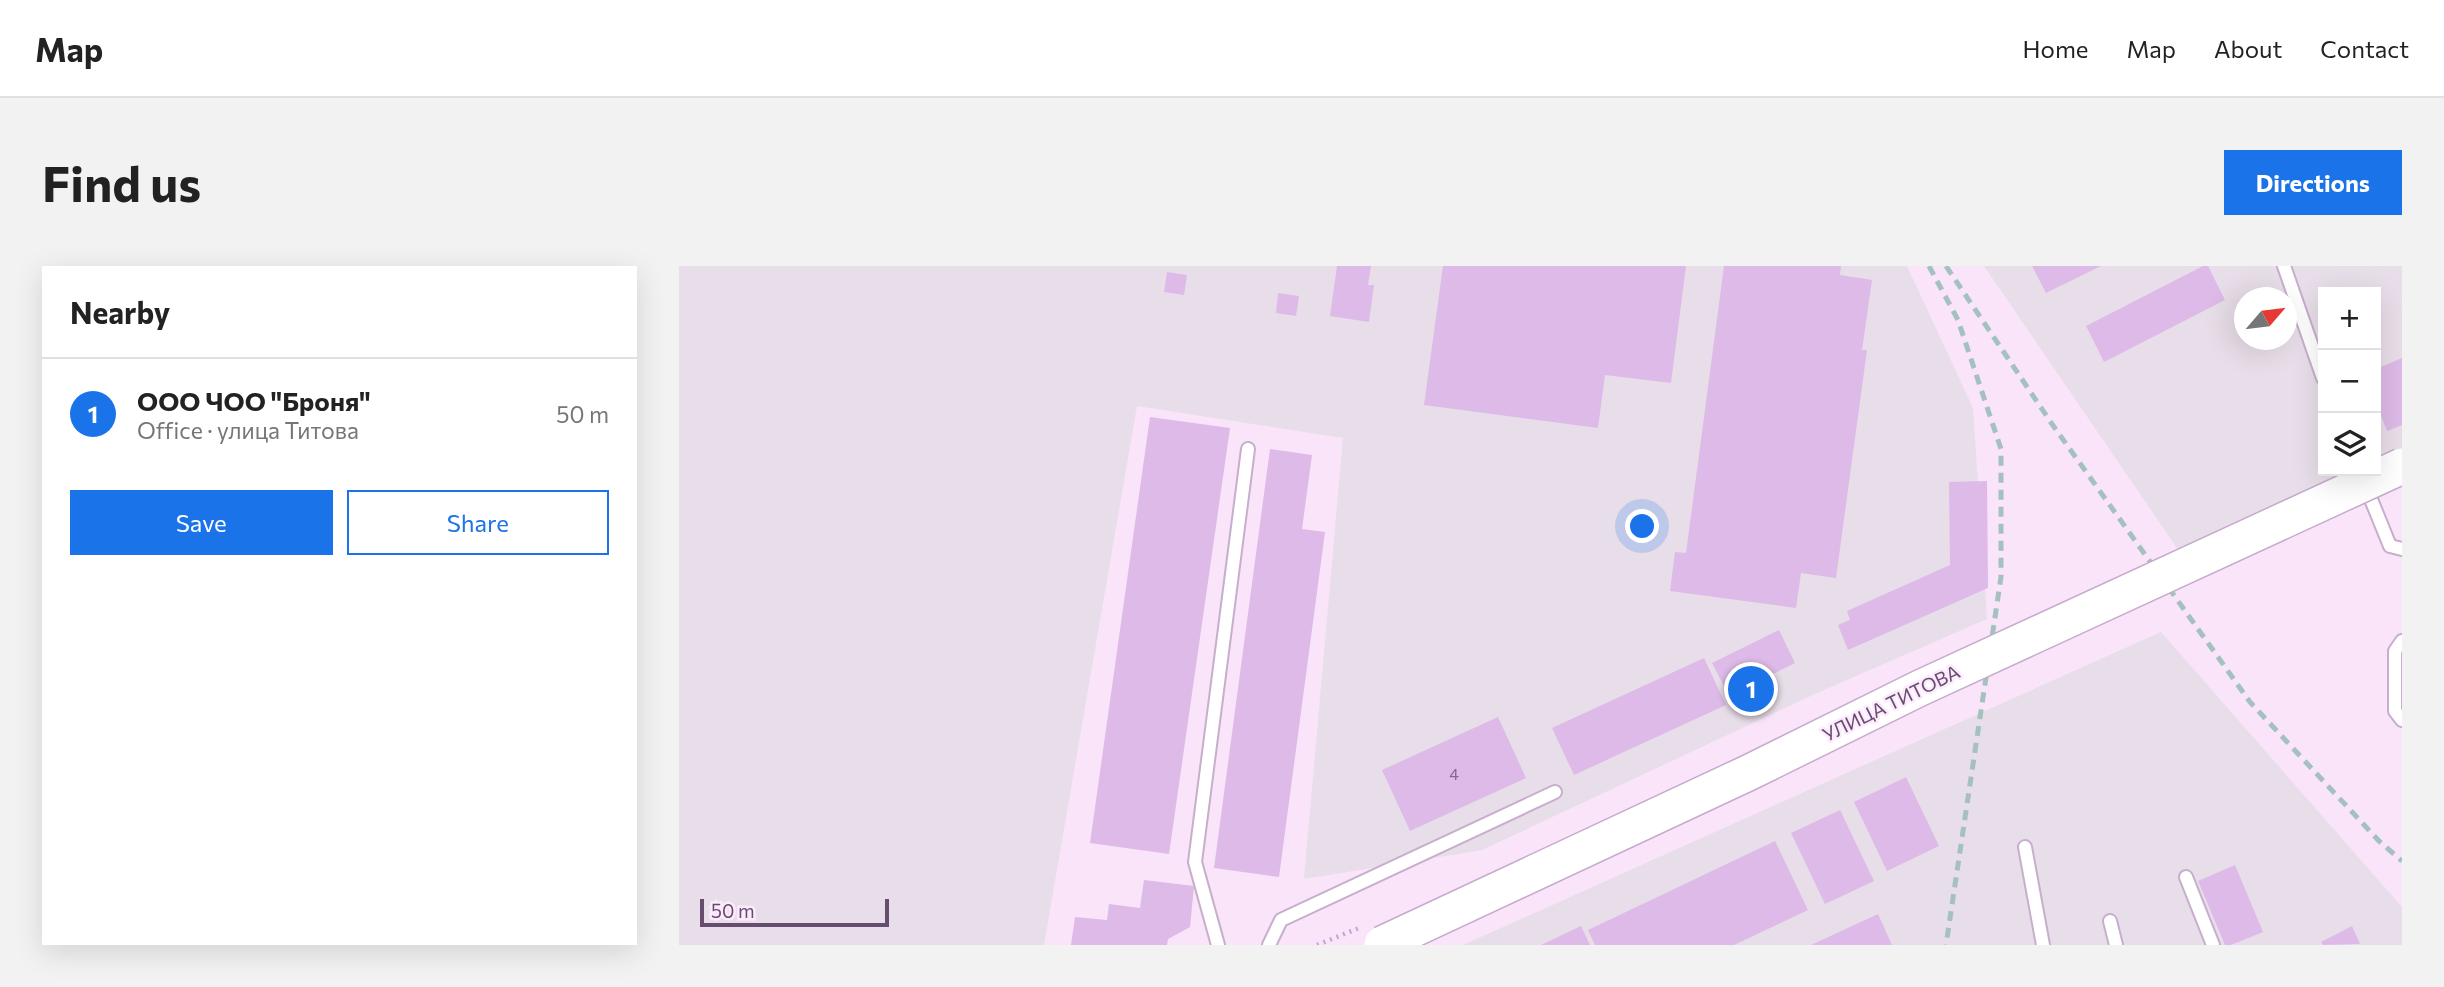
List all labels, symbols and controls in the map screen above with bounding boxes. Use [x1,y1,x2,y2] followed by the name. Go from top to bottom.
[35,28,103,69] text: Map
[2023,34,2089,63] text: Home
[2127,34,2176,63] text: Map
[2214,34,2282,63] text: About
[2320,34,2409,63] text: Contact
[2224,150,2402,215] button: Directions
[42,152,201,212] text: Find us
[2234,287,2297,350] north arrow
[2318,287,2381,476] map controls
[2318,287,2381,350] button: +
[70,293,170,330] text: Nearby
[2318,350,2381,413] button: −
[137,385,371,416] text: ООО ЧОО "Броня"
[88,400,98,428] text: 1
[556,400,609,428] text: 50 m
[2318,413,2381,476] button: layers
[137,416,359,444] text: Office · улица Титова
[70,490,333,555] button: Save
[347,490,609,555] button: Share
[1625,509,1659,543] your location
[1818,659,1963,746] street label: УЛИЦА ТИТОВА
[1728,663,1774,715] pin: 1
[1449,764,1459,783] house number: 4
[700,896,889,928] scale bar
[711,899,755,922] text: 50 m

